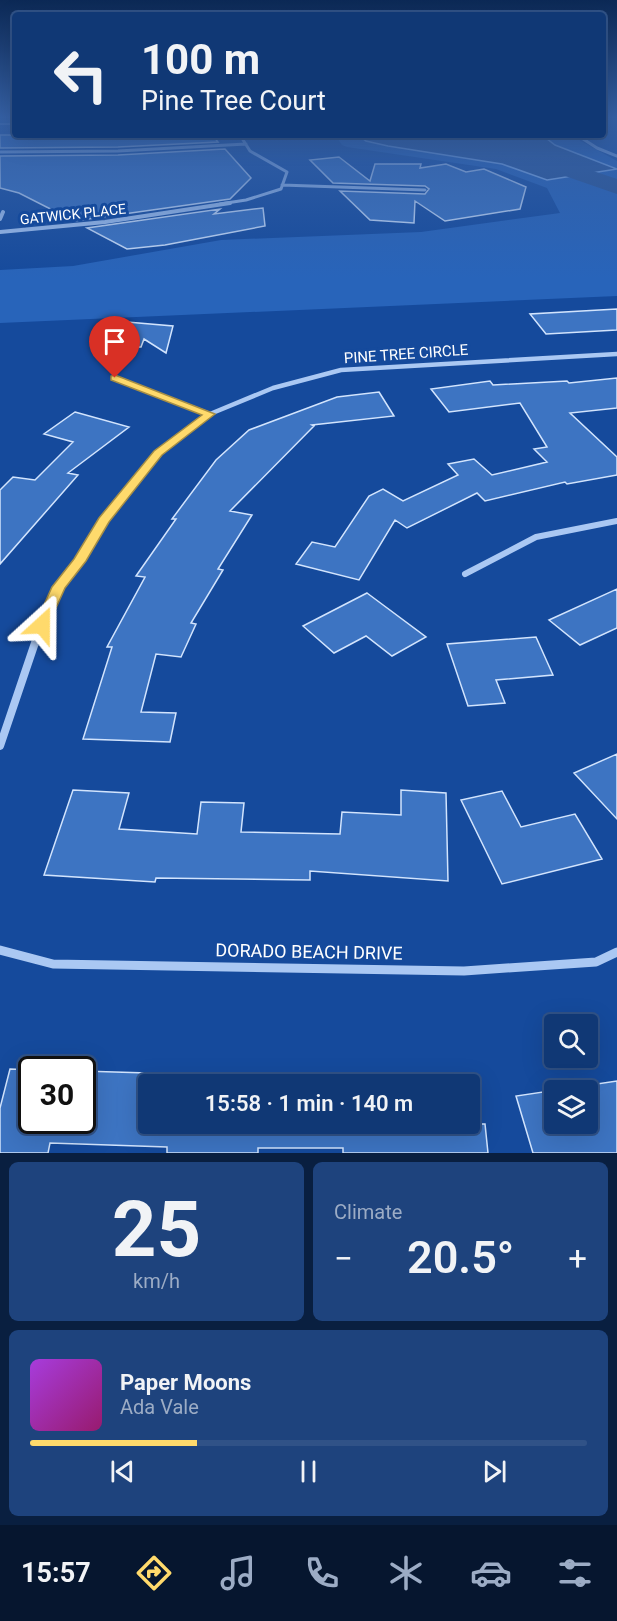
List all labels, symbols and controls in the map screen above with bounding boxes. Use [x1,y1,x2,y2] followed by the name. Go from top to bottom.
[141,35,260,84] text: 100 m
[42,36,120,114] icon: left
[141,85,326,117] text: Pine Tree Court
[19,200,127,228] street label: GATWICK PLACE
[89,316,140,378] pin
[98,325,131,358] icon: arrive
[343,341,469,367] street label: PINE TREE CIRCLE
[10,593,74,657] position arrow
[215,939,403,964] street label: DORADO BEACH DRIVE
[544,1014,598,1134] map controls
[544,1014,598,1068] button: search
[18,1056,96,1134] speed limit sign: 30
[544,1080,598,1134] button: layers
[205,1091,413,1116] text: 15:58 · 1 min · 140 m
[112,1184,201,1275] text: 25
[334,1200,402,1224] text: Climate
[407,1231,514,1284] text: 20.5°
[334,1239,353,1278] text: −
[568,1239,587,1278] text: +
[133,1269,180,1293] text: km/h
[120,1370,251,1395] text: Paper Moons
[120,1395,199,1419] text: Ada Vale
[106,1455,139,1488] icon: previous
[292,1455,325,1488] icon: pause
[478,1455,511,1488] icon: next
[133,1552,175,1594] icon: directions
[217,1552,259,1594] icon: music
[301,1552,343,1594] icon: phone
[385,1552,427,1594] icon: climate
[470,1552,512,1594] icon: car
[554,1552,596,1594] icon: filters
[21,1557,91,1589] text: 15:57

